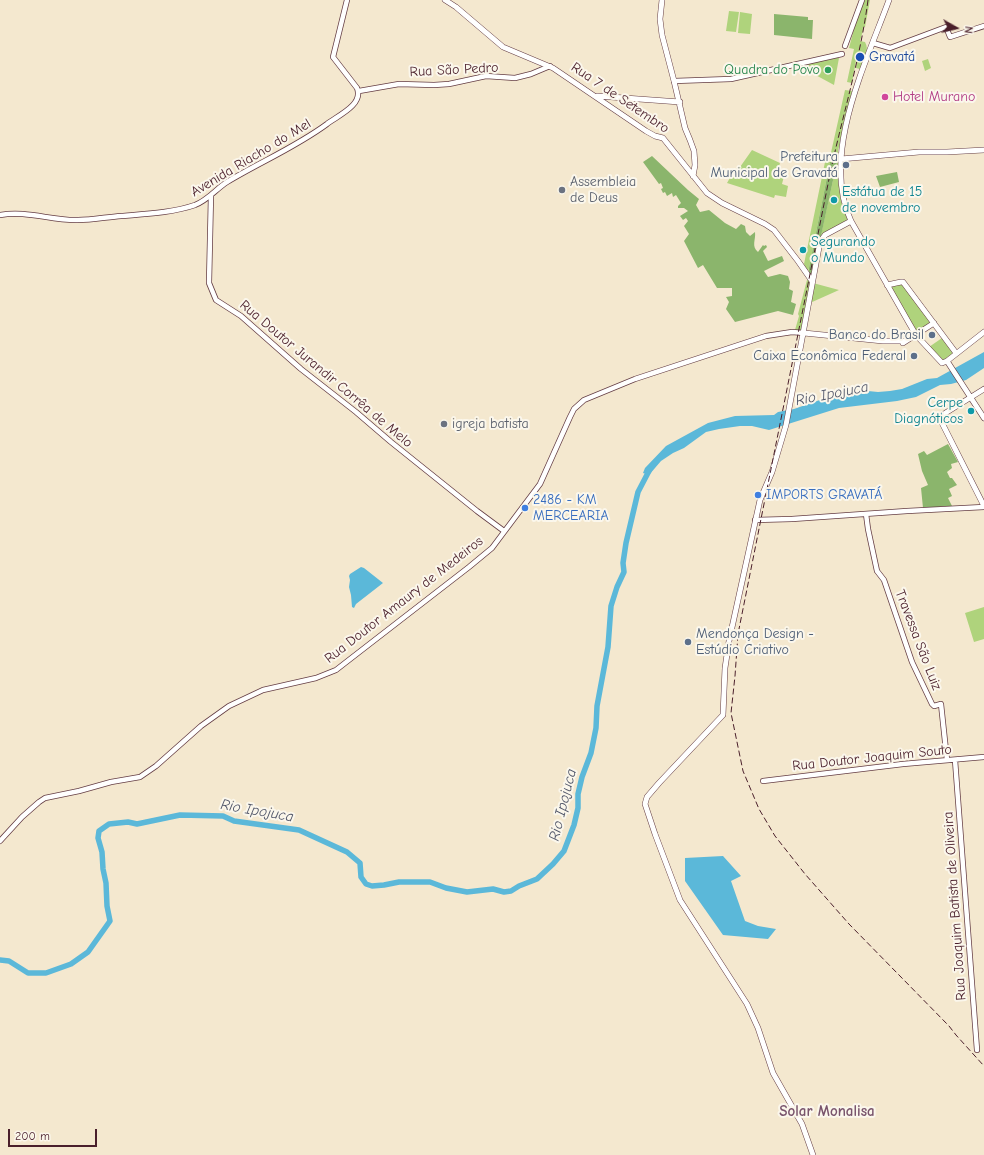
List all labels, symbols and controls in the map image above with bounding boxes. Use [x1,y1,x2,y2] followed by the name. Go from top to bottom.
[936,8,976,48] north arrow
[961,25,975,34] text: N
[869,49,915,65] place label: Gravatá
[854,51,866,63] marker: Gravatá
[409,59,499,81] street label: Rua São Pedro
[568,59,672,137] street label: Rua 7 de Setembro
[724,62,820,78] place label: Quadra do Povo
[823,65,833,75] marker: Quadra do Povo
[893,89,975,105] place label: Hotel Murano
[880,92,890,102] marker: Hotel Murano
[188,115,314,201] street label: Avenida Riacho do Mel
[711,149,838,182] place label: Prefeitura Municipal de Gravatá
[841,160,851,170] marker: Prefeitura Municipal de Gravatá
[570,174,636,206] place label: Assembleia de Deus
[842,184,922,216] place label: Estátua de 15 de novembro
[557,185,567,195] marker: Assembleia de Deus
[829,195,839,205] marker: Estátua de 15 de novembro
[811,234,875,266] place label: Segurando o Mundo
[798,245,808,255] marker: Segurando o Mundo
[236,297,416,451] street label: Rua Doutor Jurandir Corrêa de Melo
[829,327,924,343] place label: Banco do Brasil
[927,330,937,340] marker: Banco do Brasil
[753,348,906,364] place label: Caixa Econômica Federal
[909,351,919,361] marker: Caixa Econômica Federal
[794,378,870,410] water label: Rio Ipojuca
[894,395,963,428] place label: Cerpe Diagnóticos
[966,406,976,416] marker: Cerpe Diagnóticos
[452,416,529,432] place label: igreja batista
[439,419,449,429] marker: igreja batista
[766,487,882,503] place label: IMPORTS GRAVATÁ
[753,490,763,500] marker: IMPORTS GRAVATÁ
[533,492,609,524] place label: 2486 - KM MERCEARIA
[520,503,530,513] marker: 2486 - KM MERCEARIA
[321,533,487,667] street label: Rua Doutor Amaury de Medeiros
[891,587,945,693] street label: Travessa São Luiz
[696,626,814,658] place label: Mendonça Design - Estúdio Criativo
[683,637,693,647] marker: Mendonça Design - Estúdio Criativo
[791,741,953,775] street label: Rua Doutor Joaquim Souto
[545,767,581,843] water label: Rio Ipojuca
[219,796,295,826] water label: Rio Ipojuca
[940,811,970,1001] street label: Rua Joaquim Batista de Oliveira
[779,1103,875,1121] district label: Solar Monalisa
[10,1121,99,1147] scale bar
[15,1129,50,1143] text: 200 m

